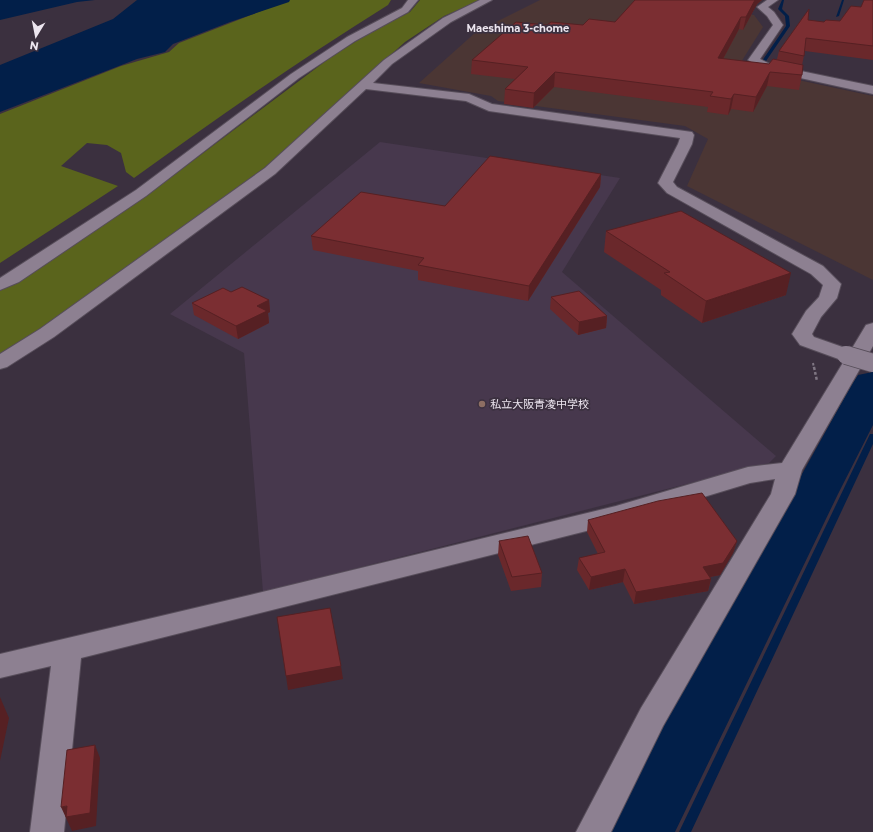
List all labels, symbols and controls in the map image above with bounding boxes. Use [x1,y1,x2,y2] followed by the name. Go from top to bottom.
[16,16,56,56] north arrow
[467,22,569,35] district label: Maeshima 3-chome
[29,38,40,54] text: N
[490,397,589,411] place label: 私立大阪青凌中学校
[477,399,487,409] marker: 私立大阪青凌中学校

